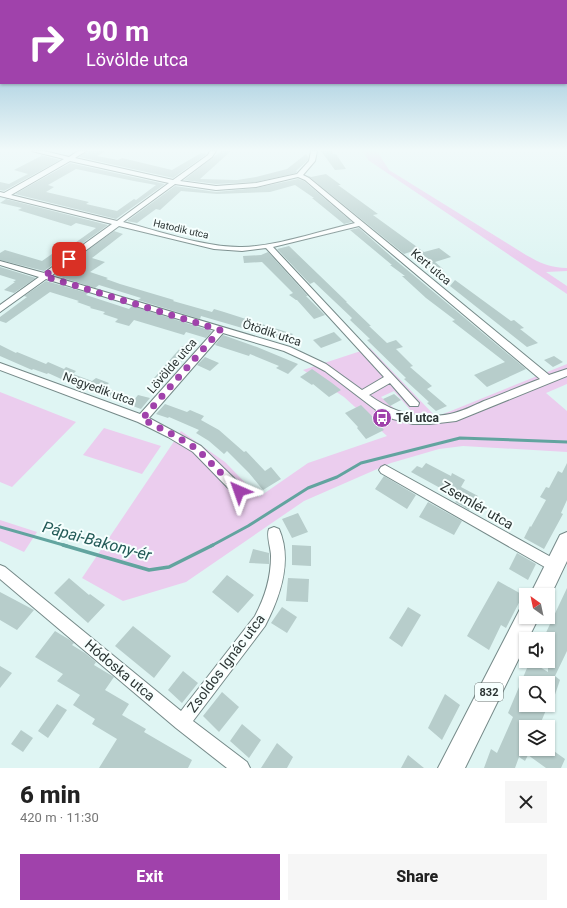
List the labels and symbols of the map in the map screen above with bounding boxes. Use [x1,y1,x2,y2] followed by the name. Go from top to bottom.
[152,217,210,241] street label: Hatodik utca
[52,242,86,276] pin
[408,246,454,288] street label: Kert utca
[241,316,303,349] street label: Ötödik utca
[144,336,200,396] street label: Lövölde utca
[61,369,137,409] street label: Negyedik utca
[371,407,393,429] bus stop icon: Tél utca
[396,411,440,425] place label: Tél utca
[218,470,260,512] position arrow
[438,478,516,532] street label: Zsemlér utca
[40,517,154,565] water label: Pápai-Bakony-ér
[519,588,555,624] north arrow
[184,611,268,715] street label: Zsoldos Ignác utca
[82,636,158,704] street label: Hódoska utca
[475,683,503,701] road number: 832

